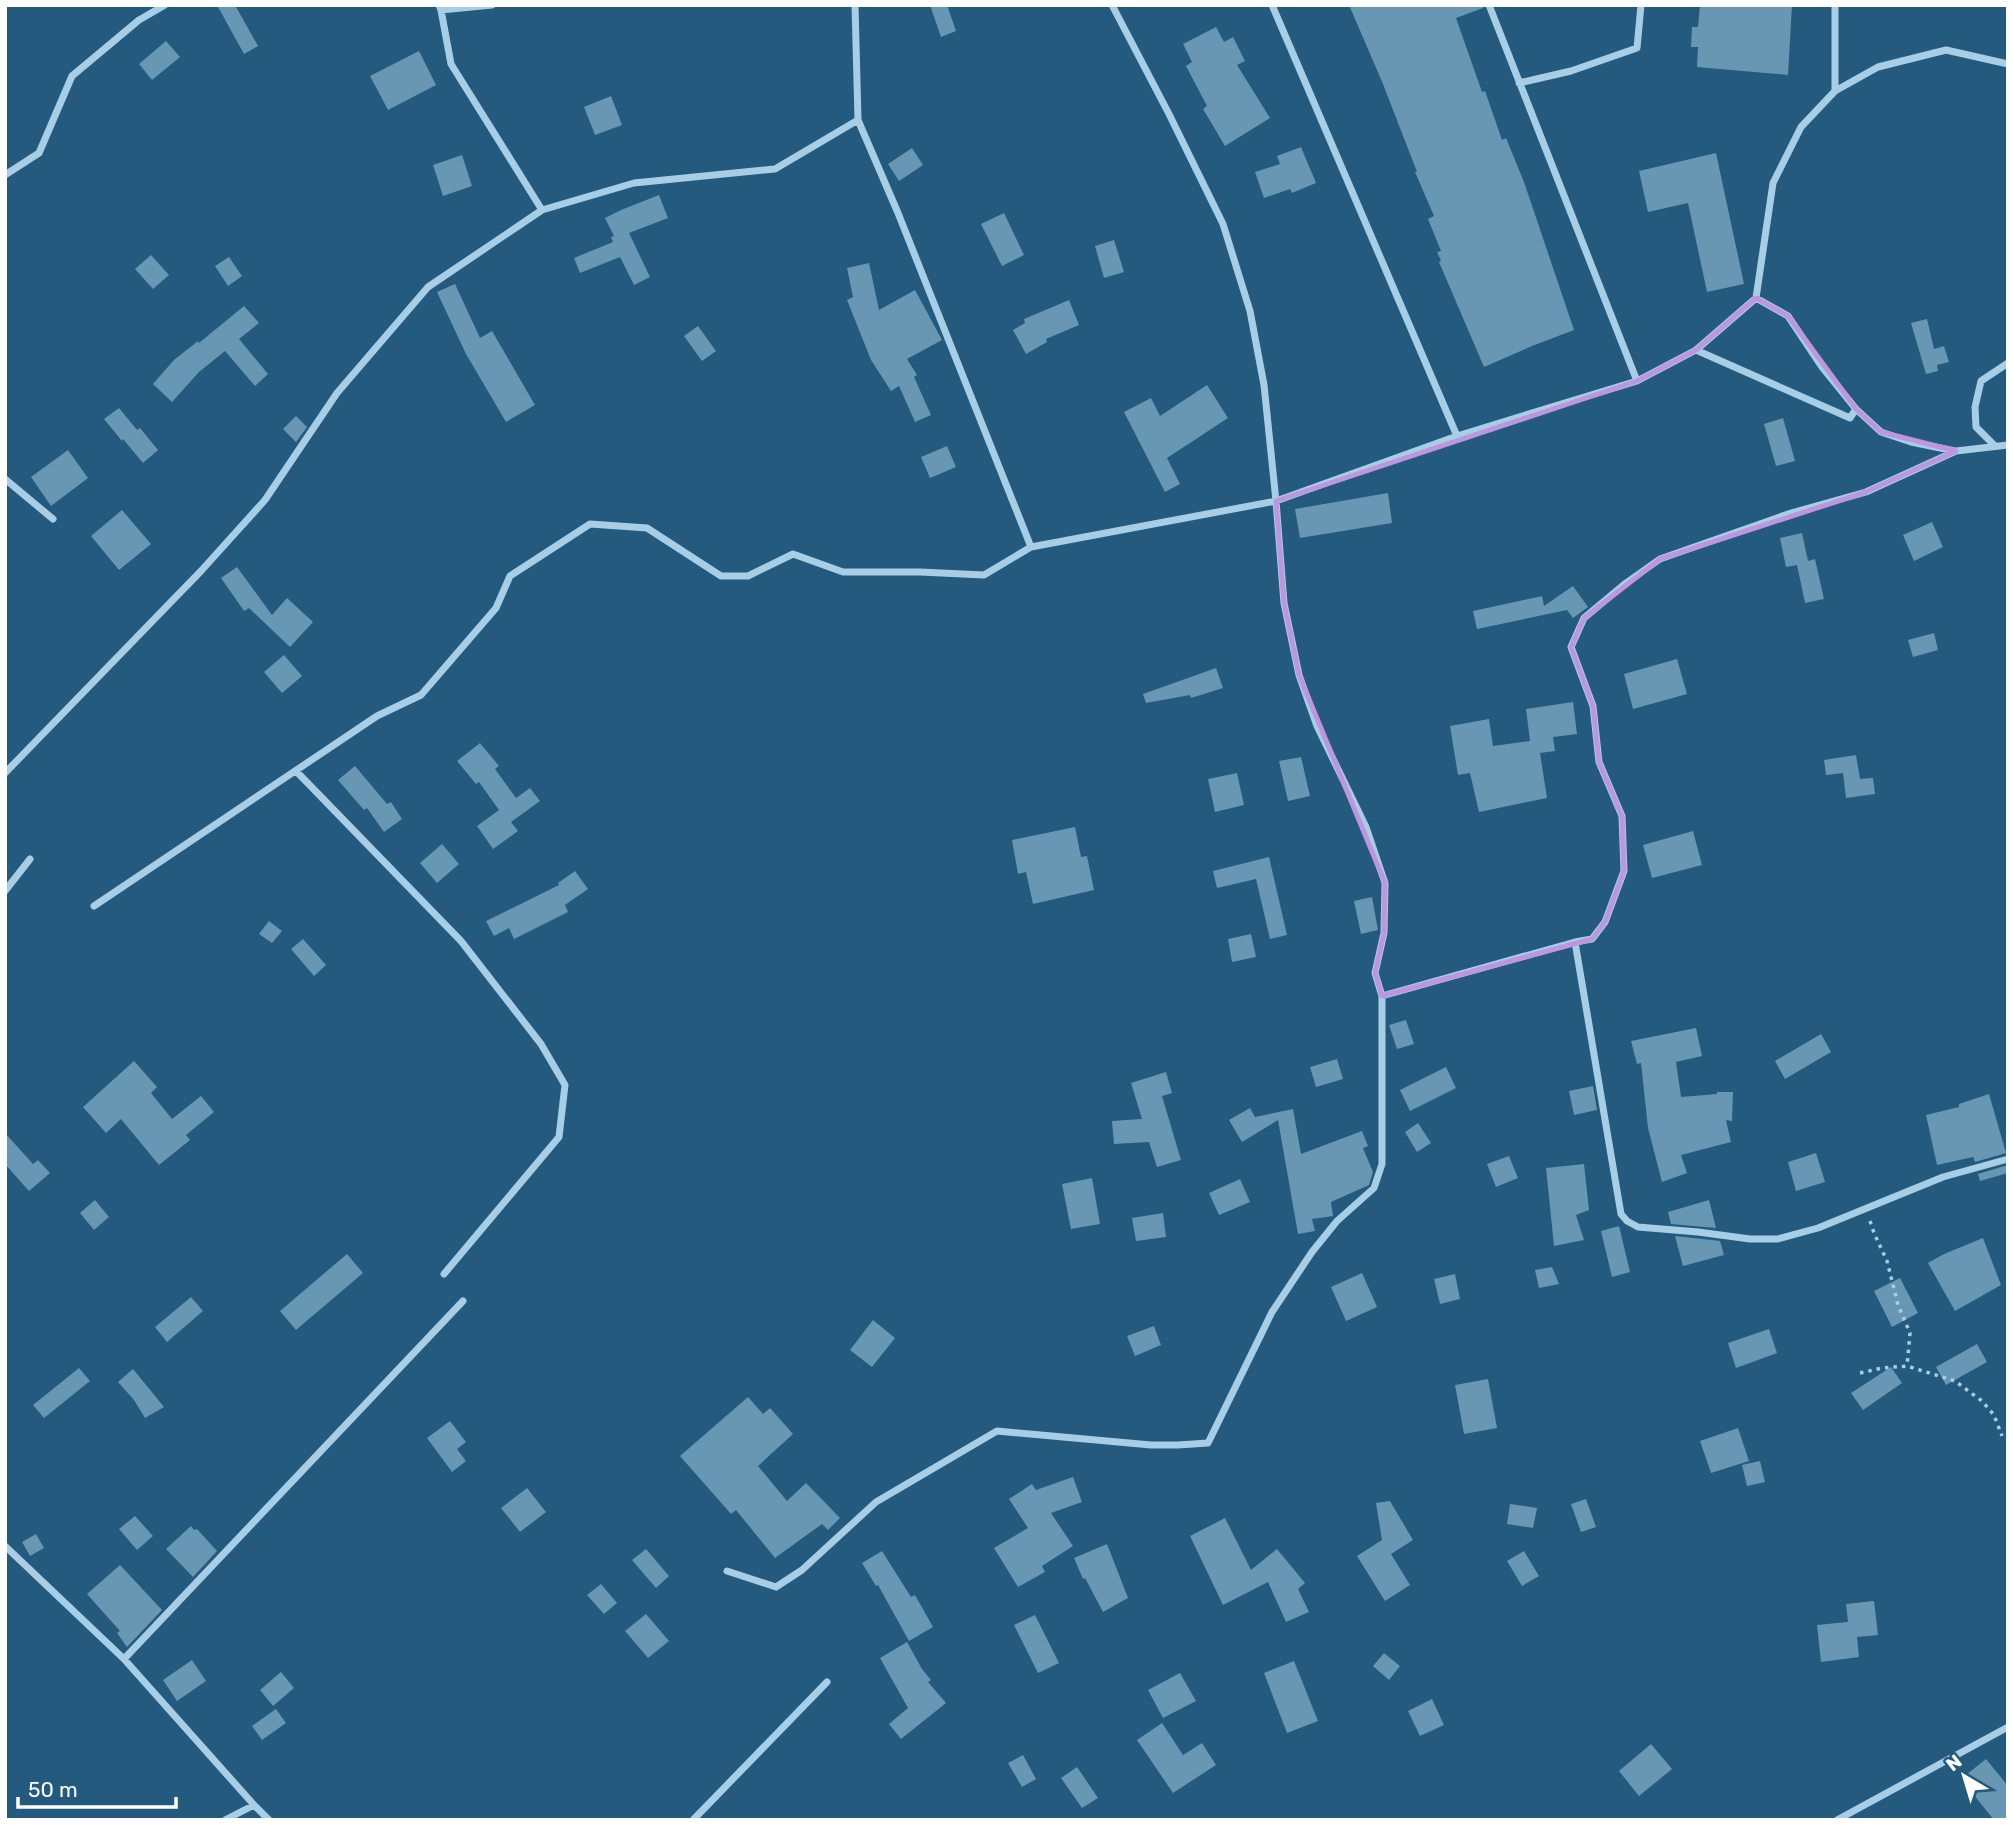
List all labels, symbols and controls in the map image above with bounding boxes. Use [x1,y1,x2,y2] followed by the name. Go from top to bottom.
[1929,1741,1999,1811] north arrow
[1941,1750,1966,1776] text: N
[18,1766,175,1810] scale bar
[28,1777,78,1802] text: 50 m

